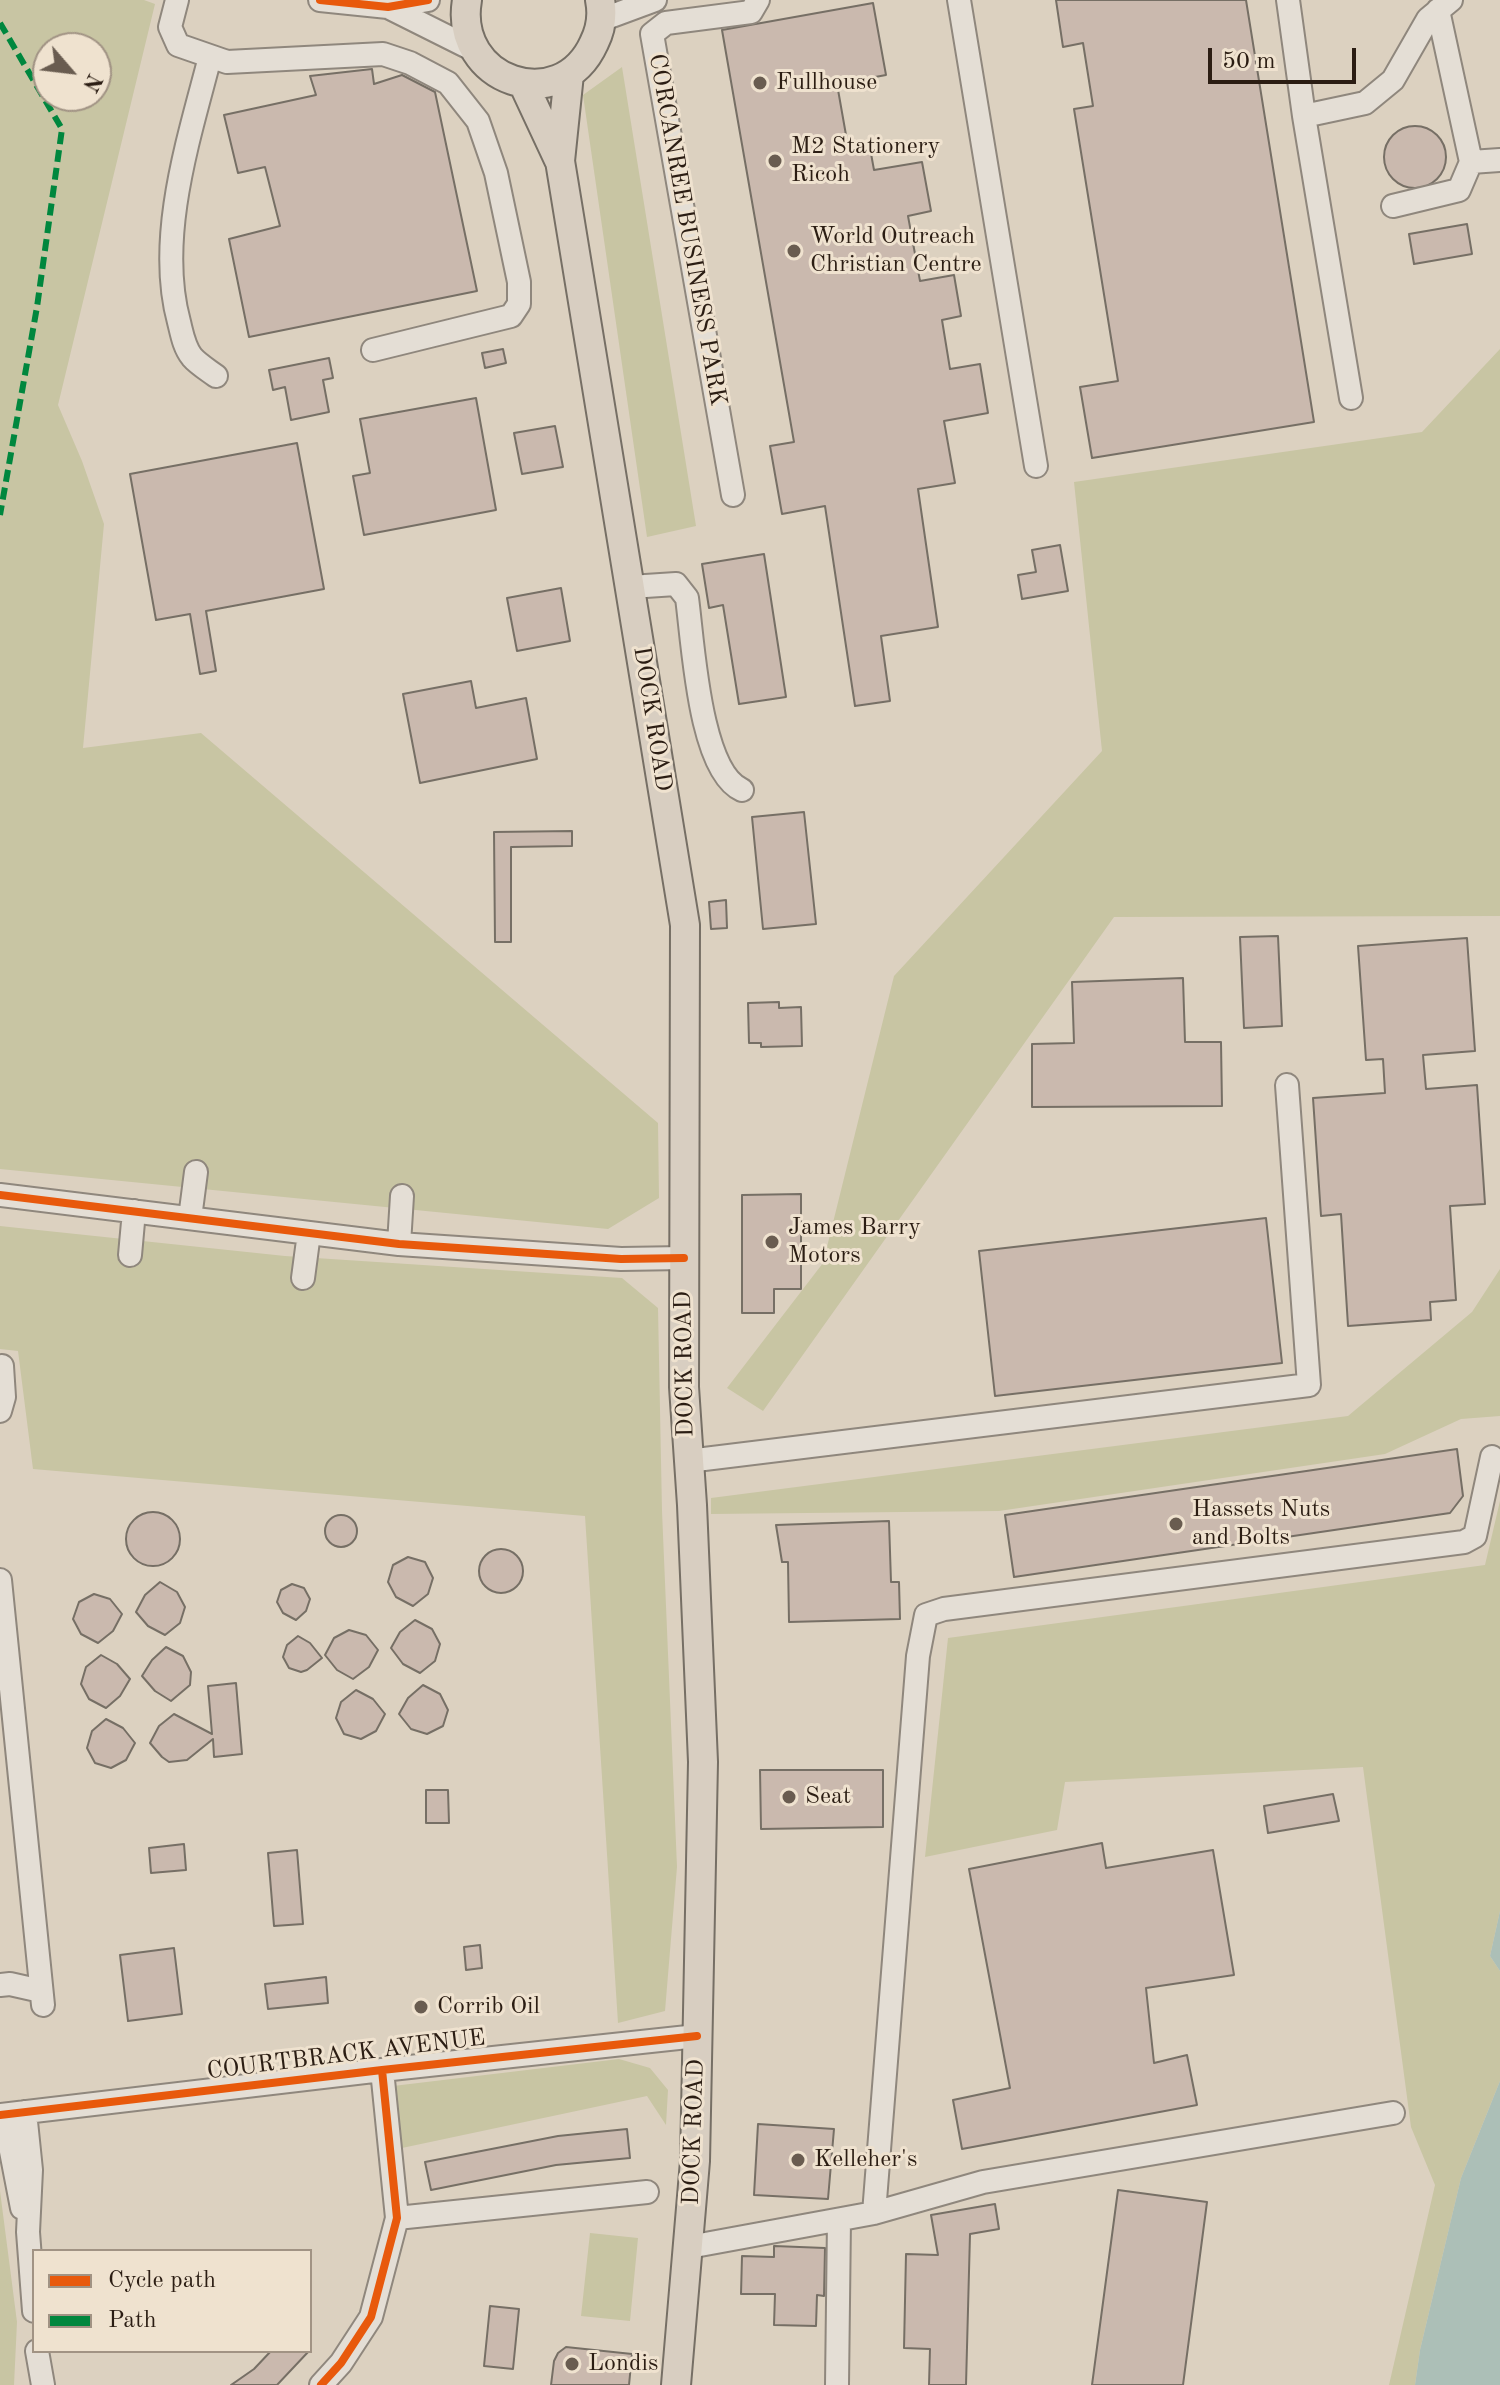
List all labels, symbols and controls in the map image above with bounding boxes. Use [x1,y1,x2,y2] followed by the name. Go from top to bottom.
[32,32,112,112] north arrow
[1212,32,1360,82] scale bar
[1222,50,1276,74] text: 50 m
[642,51,732,409] street label: CORCANREE BUSINESS PARK
[776,69,877,97] place label: Fullhouse
[78,70,105,95] text: N
[751,74,769,92] marker: Fullhouse
[791,133,940,189] place label: M2 Stationery Ricoh
[766,152,784,170] marker: M2 Stationery Ricoh
[810,223,982,279] place label: World Outreach Christian Centre
[785,242,803,260] marker: World Outreach Christian Centre
[626,645,678,793] street label: DOCK ROAD
[788,1214,921,1270] place label: James Barry Motors
[763,1233,781,1251] marker: James Barry Motors
[669,1291,701,1437] street label: DOCK ROAD
[1192,1496,1330,1552] place label: Hassets Nuts and Bolts
[1167,1515,1185,1533] marker: Hassets Nuts and Bolts
[805,1783,851,1811] place label: Seat
[780,1788,798,1806] marker: Seat
[437,1993,540,2021] place label: Corrib Oil
[412,1998,430,2016] marker: Corrib Oil
[205,2024,487,2086] street label: COURTBRACK AVENUE
[677,2059,711,2205] street label: DOCK ROAD
[814,2146,917,2174] place label: Kelleher's
[789,2151,807,2169] marker: Kelleher's
[32,2249,312,2353] legend
[108,2269,216,2293] text: Cycle path
[108,2309,157,2333] text: Path
[588,2350,658,2378] place label: Londis
[563,2355,581,2373] marker: Londis

